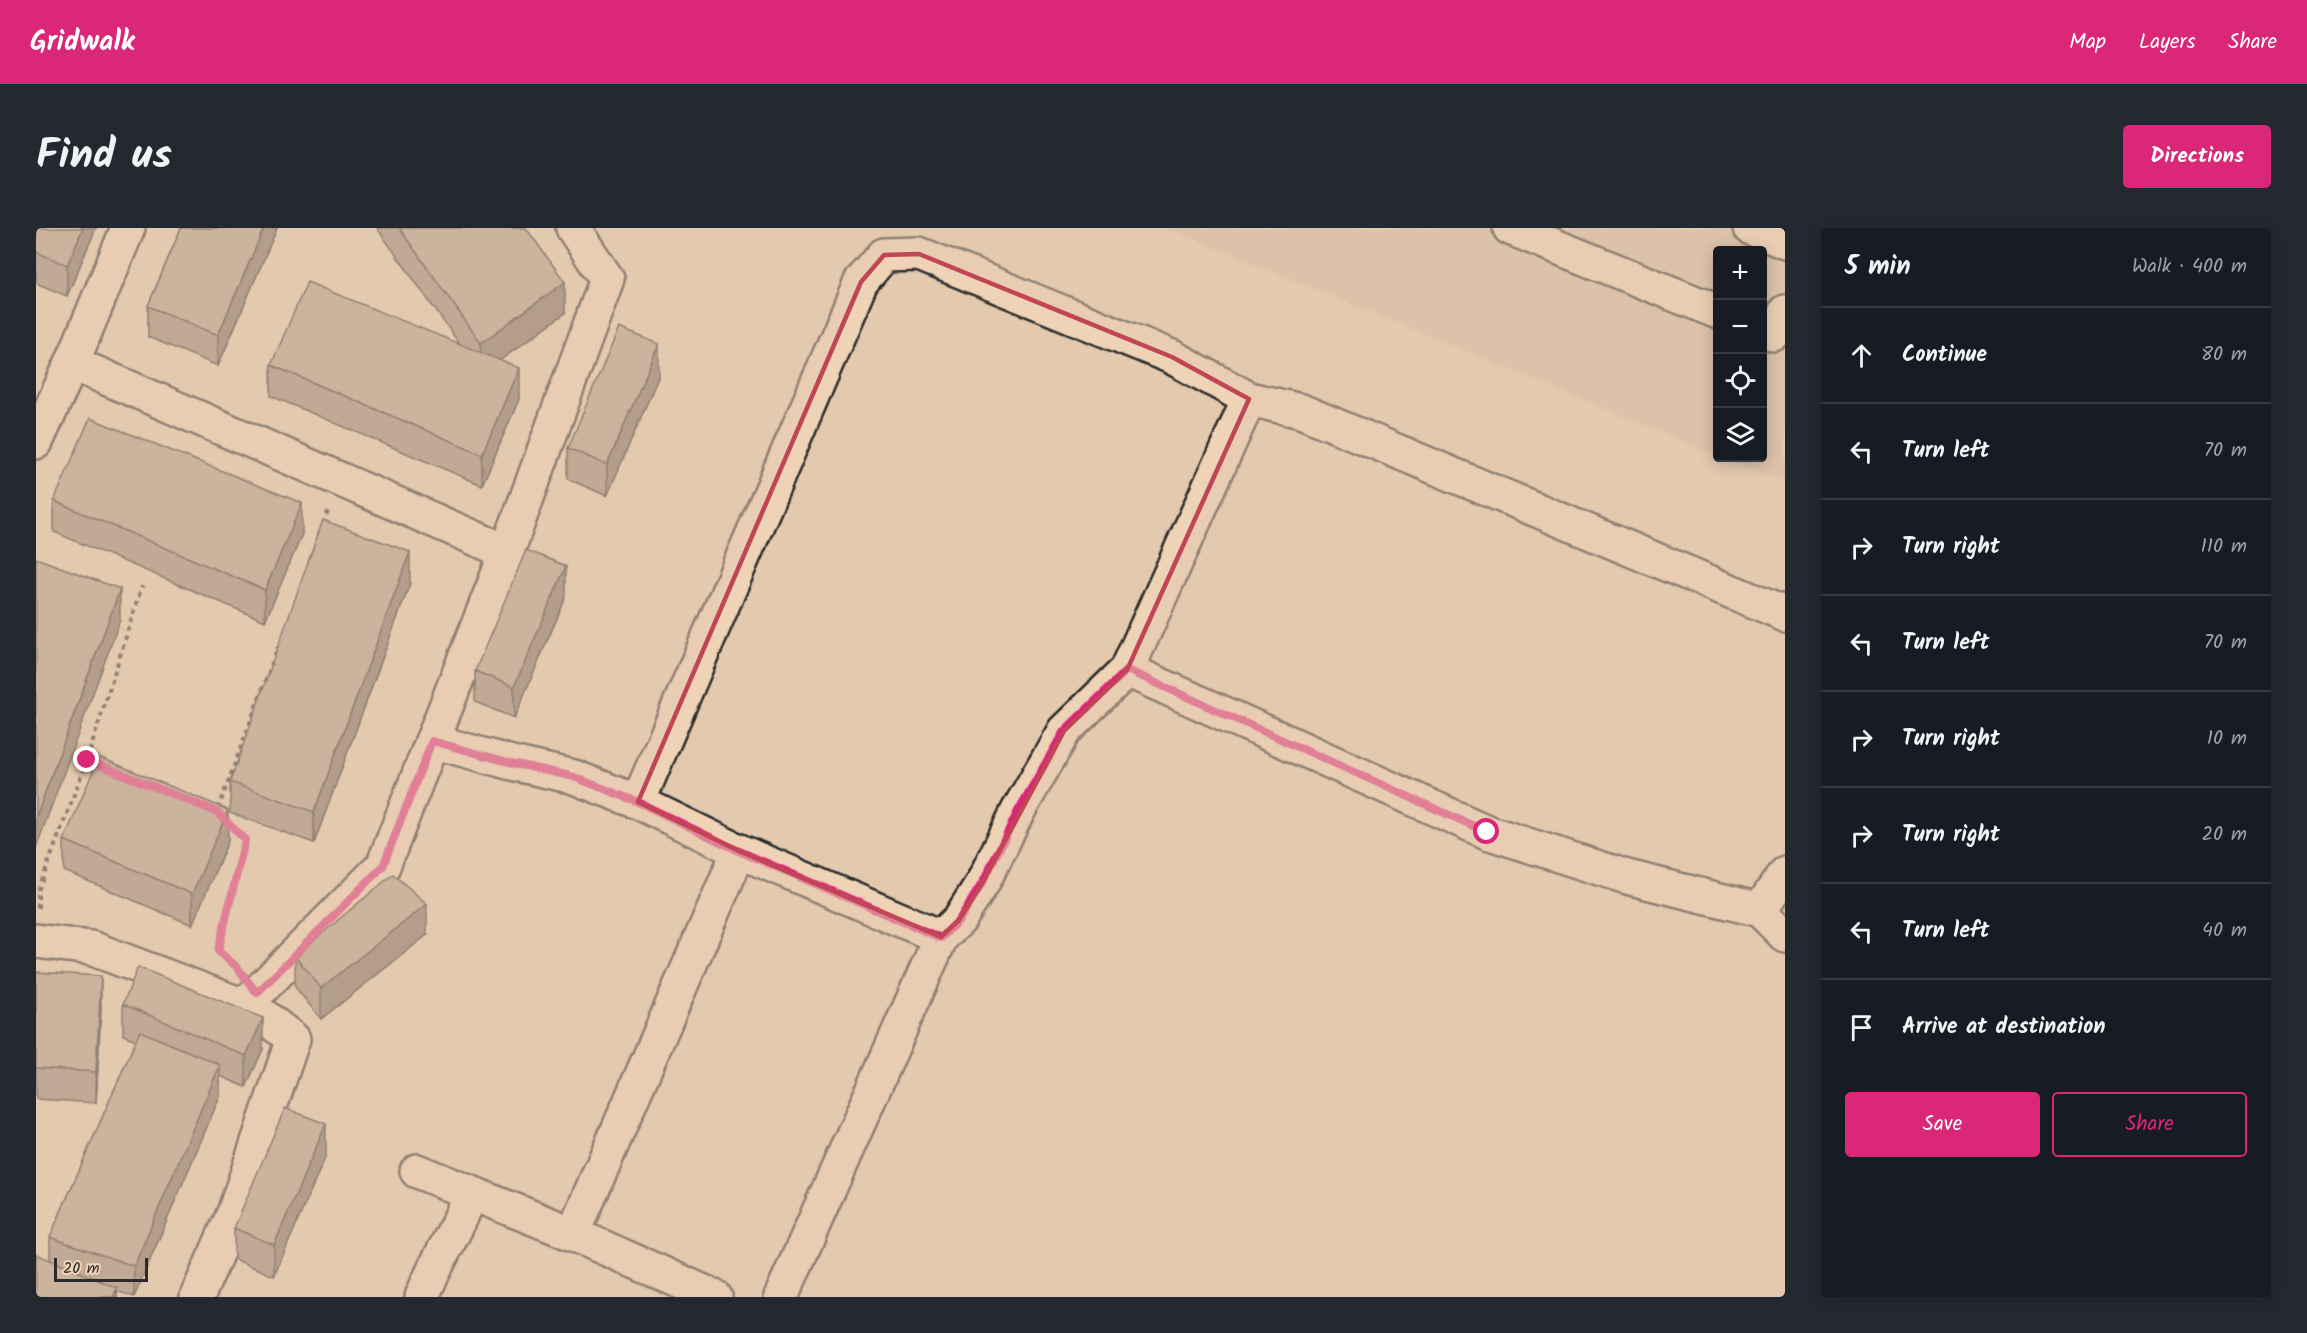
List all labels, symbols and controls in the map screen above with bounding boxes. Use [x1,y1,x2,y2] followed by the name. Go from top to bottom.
[30,20,135,65] text: Gridwalk
[2069,26,2106,59] text: Map
[2139,26,2195,59] text: Layers
[2228,26,2277,59] text: Share
[36,123,172,190] text: Find us
[2123,125,2271,188] button: Directions
[1713,246,1767,462] map controls
[1713,246,1767,300] button: +
[1845,246,1911,288] text: 5 min
[2132,251,2247,283] text: Walk · 400 m
[1713,300,1767,354] button: −
[1902,338,1987,373] text: Continue
[1845,339,1878,372] icon: ahead
[2201,339,2247,371] text: 80 m
[1713,354,1767,408] button: locate
[1713,408,1767,462] button: layers
[1902,434,1989,469] text: Turn left
[1845,435,1878,468] icon: left
[2204,435,2247,467] text: 70 m
[1902,530,2000,565] text: Turn right
[1845,531,1878,564] icon: right
[2201,531,2247,563] text: 110 m
[1902,626,1989,661] text: Turn left
[1845,627,1878,660] icon: left
[2204,627,2247,659] text: 70 m
[1902,722,2000,757] text: Turn right
[1845,723,1878,756] icon: right
[2207,723,2247,755] text: 10 m
[73,746,99,772] route end
[1473,818,1499,844] route start
[1902,818,2000,853] text: Turn right
[1845,819,1878,852] icon: right
[2201,819,2247,851] text: 20 m
[1902,914,1989,949] text: Turn left
[1845,915,1878,948] icon: left
[2202,915,2247,947] text: 40 m
[1902,1010,2105,1045] text: Arrive at destination
[1845,1011,1878,1044] icon: arrive
[1845,1092,2040,1157] button: Save
[2052,1092,2247,1157] button: Share
[54,1255,148,1282] scale bar
[63,1256,99,1281] text: 20 m

